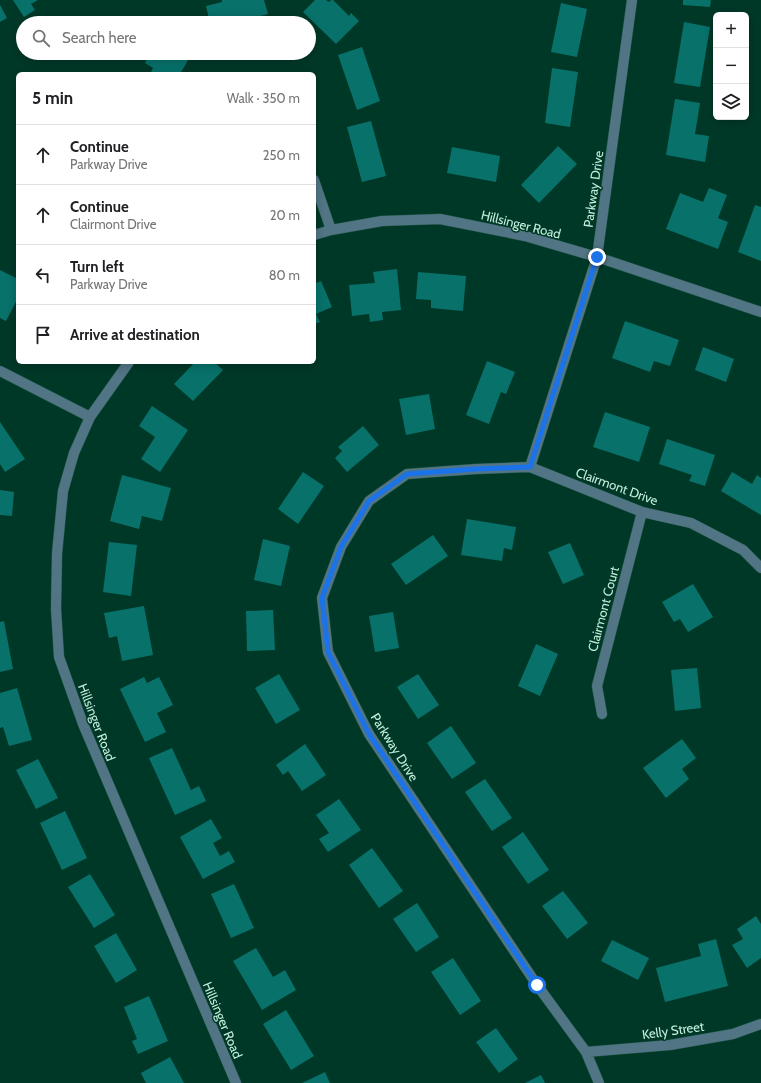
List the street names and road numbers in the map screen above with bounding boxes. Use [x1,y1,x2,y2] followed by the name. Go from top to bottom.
[580,149,606,228] street label: Parkway Drive
[479,206,563,242] street label: Hillsinger Road
[574,464,661,508] street label: Clairmont Drive
[584,564,622,653] street label: Clairmont Court
[75,681,119,763] street label: Hillsinger Road
[368,710,422,784] street label: Parkway Drive
[200,979,246,1061] street label: Hillsinger Road
[641,1018,706,1042] street label: Kelly Street

